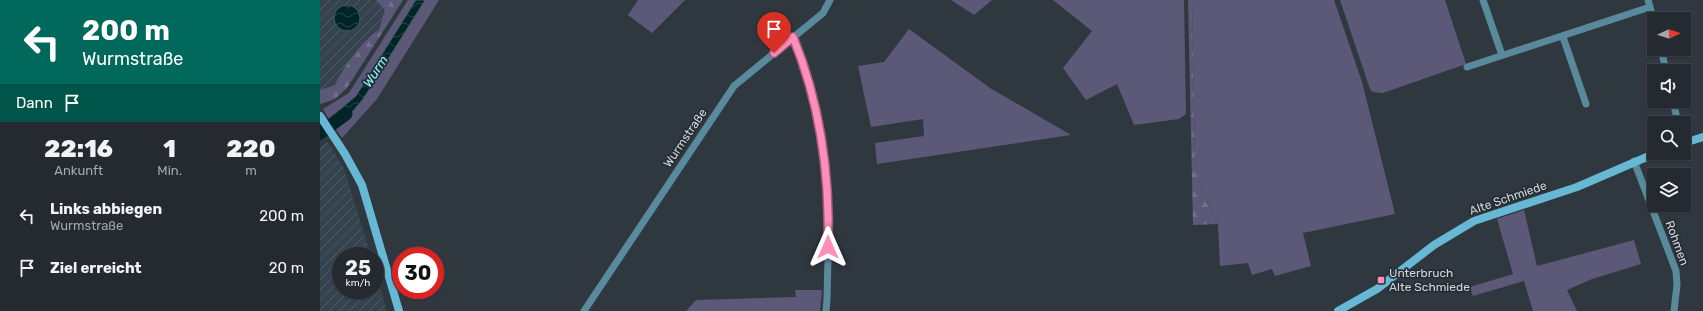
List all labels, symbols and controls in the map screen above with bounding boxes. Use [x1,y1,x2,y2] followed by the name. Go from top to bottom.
[757,12,791,53] pin
[1647,12,1691,56] north arrow
[1647,12,1691,212] map controls
[82,14,170,47] text: 200 m
[16,16,68,68] icon: left
[763,18,785,40] icon: arrive
[82,48,183,70] text: Wurmstraße
[360,53,391,90] water label: Wurm
[1647,64,1691,108] button: sound
[61,92,83,114] icon: arrive
[16,94,53,112] text: Dann
[660,106,710,170] street label: Wurmstraße
[1647,116,1691,160] button: search
[44,135,113,163] text: 22:16
[163,135,176,163] text: 1
[226,135,276,163] text: 220
[54,163,103,178] text: Ankunft
[157,163,182,178] text: Min.
[245,163,257,178] text: m
[1647,168,1691,212] button: layers
[1467,178,1549,218] street label: Alte Schmiede
[50,200,162,218] text: Links abbiegen
[16,205,38,227] icon: left
[259,207,304,225] text: 200 m
[50,218,123,233] text: Wurmstraße
[1662,219,1692,267] street label: Rohmen
[807,226,849,268] position arrow
[392,247,444,299] speed limit sign: 30
[345,256,371,280] text: 25
[16,257,38,279] icon: arrive
[50,259,142,277] text: Ziel erreicht
[269,259,304,277] text: 20 m
[1389,266,1470,294] place label: Unterbruch Alte Schmiede
[1376,275,1386,285] marker: Unterbruch Alte Schmiede
[346,277,370,289] text: km/h

